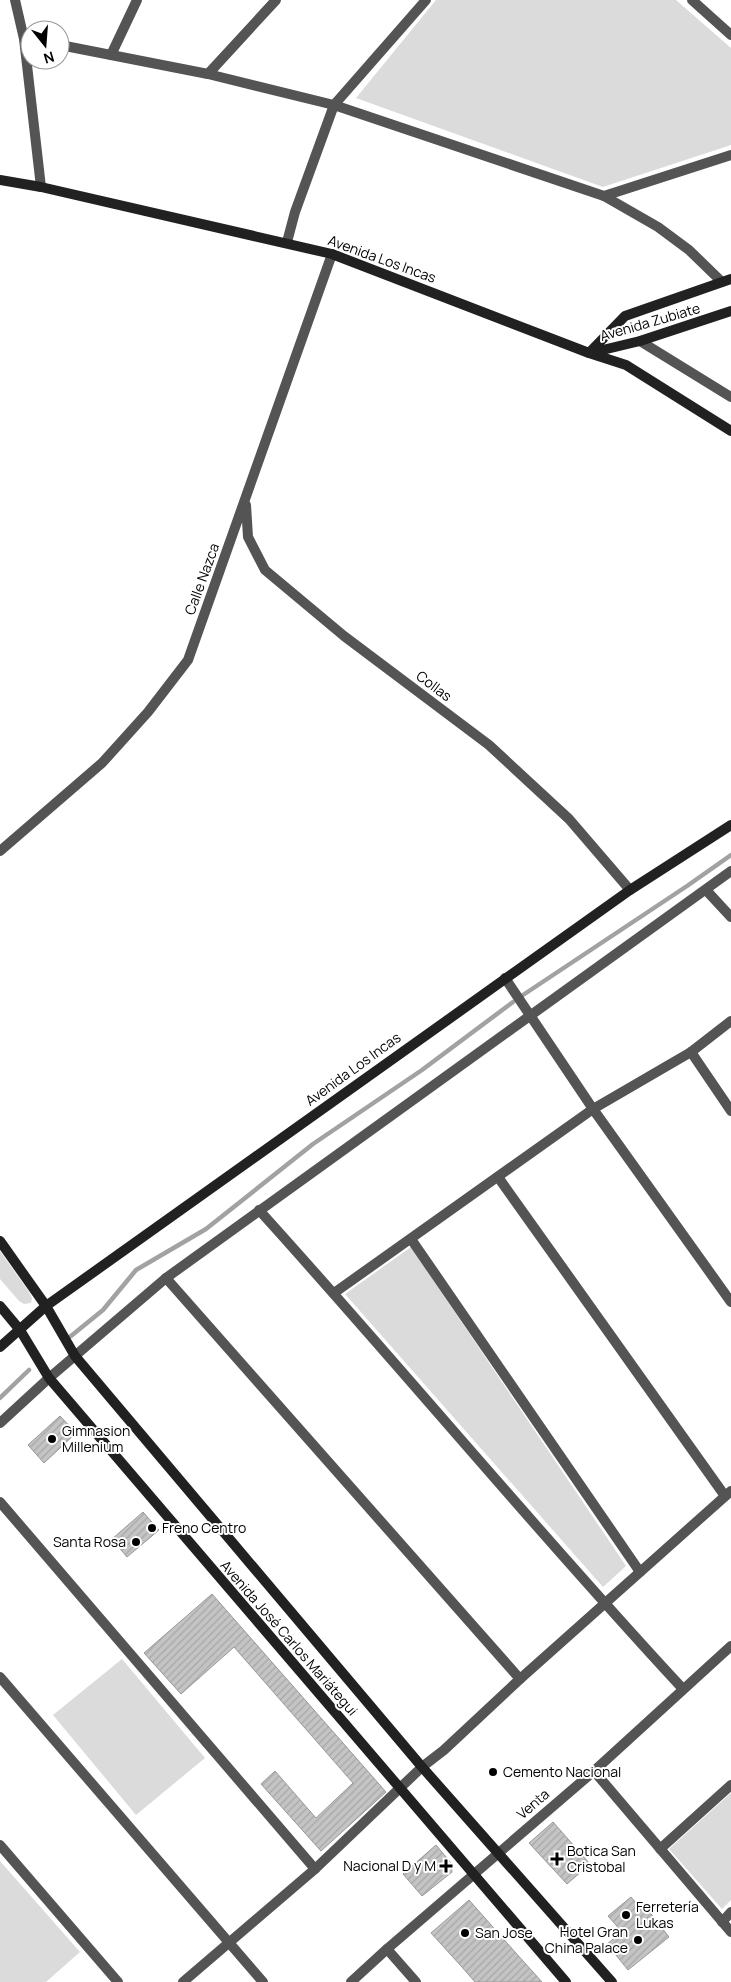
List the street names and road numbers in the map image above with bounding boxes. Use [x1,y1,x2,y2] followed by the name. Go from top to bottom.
[326,230,439,287] street label: Avenida Los Incas
[598,298,702,345] street label: Avenida Zubiate
[180,540,223,617] street label: Calle Nazca
[413,666,456,705] street label: Collas
[301,1028,404,1110] street label: Avenida Los Incas
[217,1556,362,1719] street label: Avenida José Carlos Mariátegui
[512,1784,553,1823] street label: Venta

